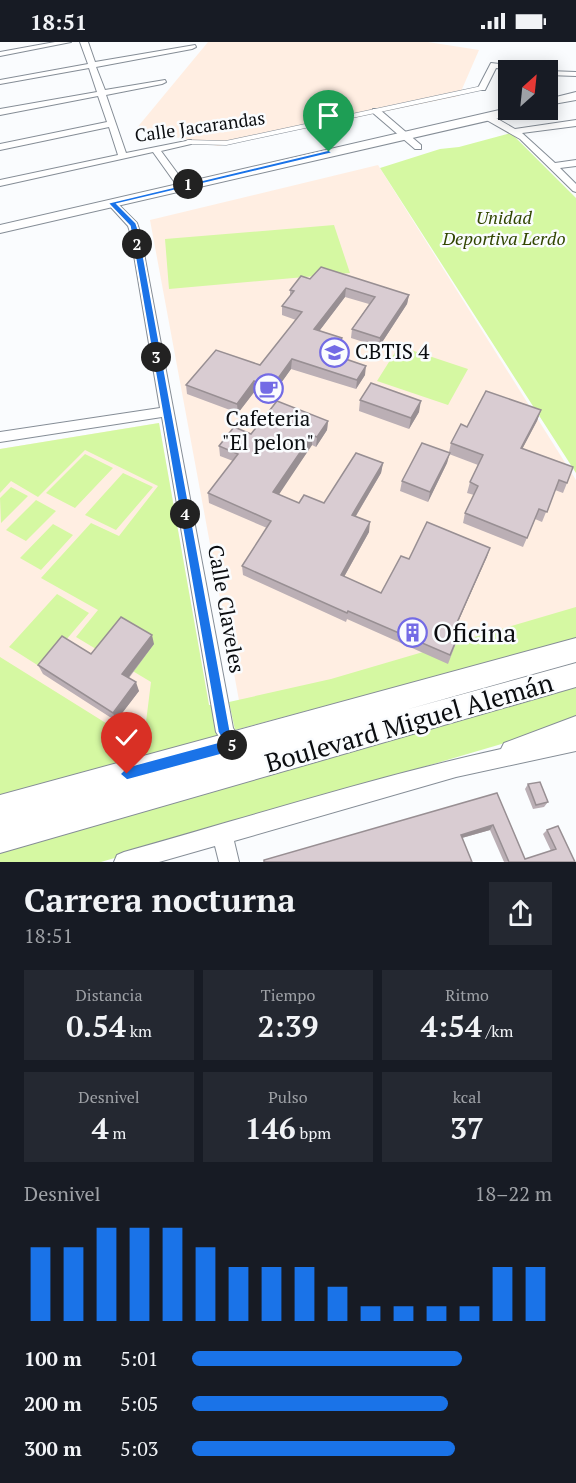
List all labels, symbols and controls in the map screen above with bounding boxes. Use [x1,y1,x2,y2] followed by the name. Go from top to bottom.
[30,7,87,36] text: 18:51
[498,60,558,120] north arrow
[498,60,558,120] map controls
[303,90,354,152] pin
[312,99,345,132] icon: arrive
[133,105,267,147] street label: Calle Jacarandas
[173,169,203,199] pin: 1
[183,173,193,195] text: 1
[441,205,566,250] park label: Unidad Deportiva Lerdo
[122,229,152,259] pin: 2
[132,233,142,255] text: 2
[318,336,350,368] school or university icon: CBTIS 4
[355,337,430,365] place label: CBTIS 4
[141,342,171,372] pin: 3
[151,346,161,368] text: 3
[252,372,284,404] cafe icon: Cafeteria "El pelon"
[222,404,314,456] place label: Cafeteria "El pelon"
[170,499,200,529] pin: 4
[180,503,190,525] text: 4
[202,543,252,675] street label: Calle Claveles
[433,615,516,649] place label: Oficina
[396,617,428,649] building icon: Oficina
[261,665,557,779] street label: Boulevard Miguel Alemán
[101,712,152,774] pin
[110,721,143,754] icon: check
[217,730,247,760] pin: 5
[227,734,237,756] text: 5
[24,878,296,921] text: Carrera nocturna
[489,882,552,945] button: share
[24,922,73,949] text: 18:51
[76,984,142,1006] text: Distancia
[261,984,315,1006] text: Tiempo
[445,984,489,1006] text: Ritmo
[66,1006,126,1046] text: 0.54
[257,1006,319,1046] text: 2:39
[421,1006,482,1046] text: 4:54
[126,1020,152,1042] text: km
[482,1020,513,1042] text: /km
[78,1086,140,1108] text: Desnivel
[268,1086,308,1108] text: Pulso
[453,1086,481,1108] text: kcal
[92,1108,109,1148] text: 4
[245,1108,296,1148] text: 146
[450,1108,484,1148] text: 37
[109,1122,126,1144] text: m
[296,1122,331,1144] text: bpm
[24,1180,101,1207] text: Desnivel
[475,1180,552,1207] text: 18–22 m
[24,1345,82,1372] text: 100 m
[120,1345,159,1372] text: 5:01
[24,1390,82,1417] text: 200 m
[120,1390,159,1417] text: 5:05
[24,1435,82,1462] text: 300 m
[120,1435,159,1462] text: 5:03

